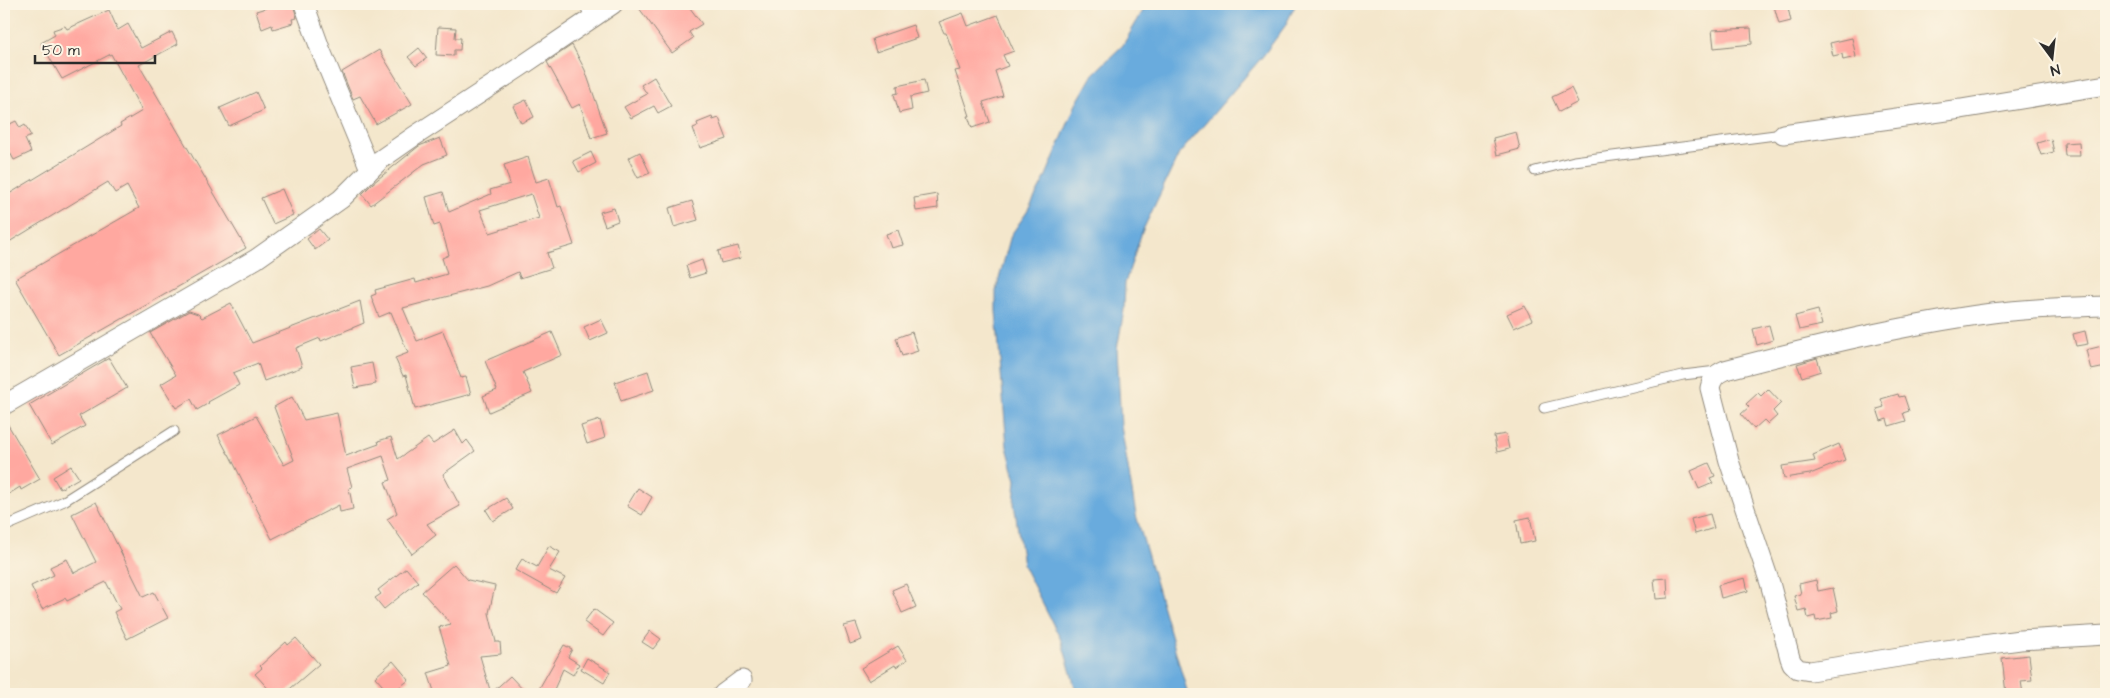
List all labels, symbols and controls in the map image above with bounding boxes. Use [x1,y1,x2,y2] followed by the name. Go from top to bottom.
[35,32,155,64] scale bar
[2028,32,2078,82] north arrow
[42,40,80,61] text: 50 m
[2048,59,2062,80] text: N

